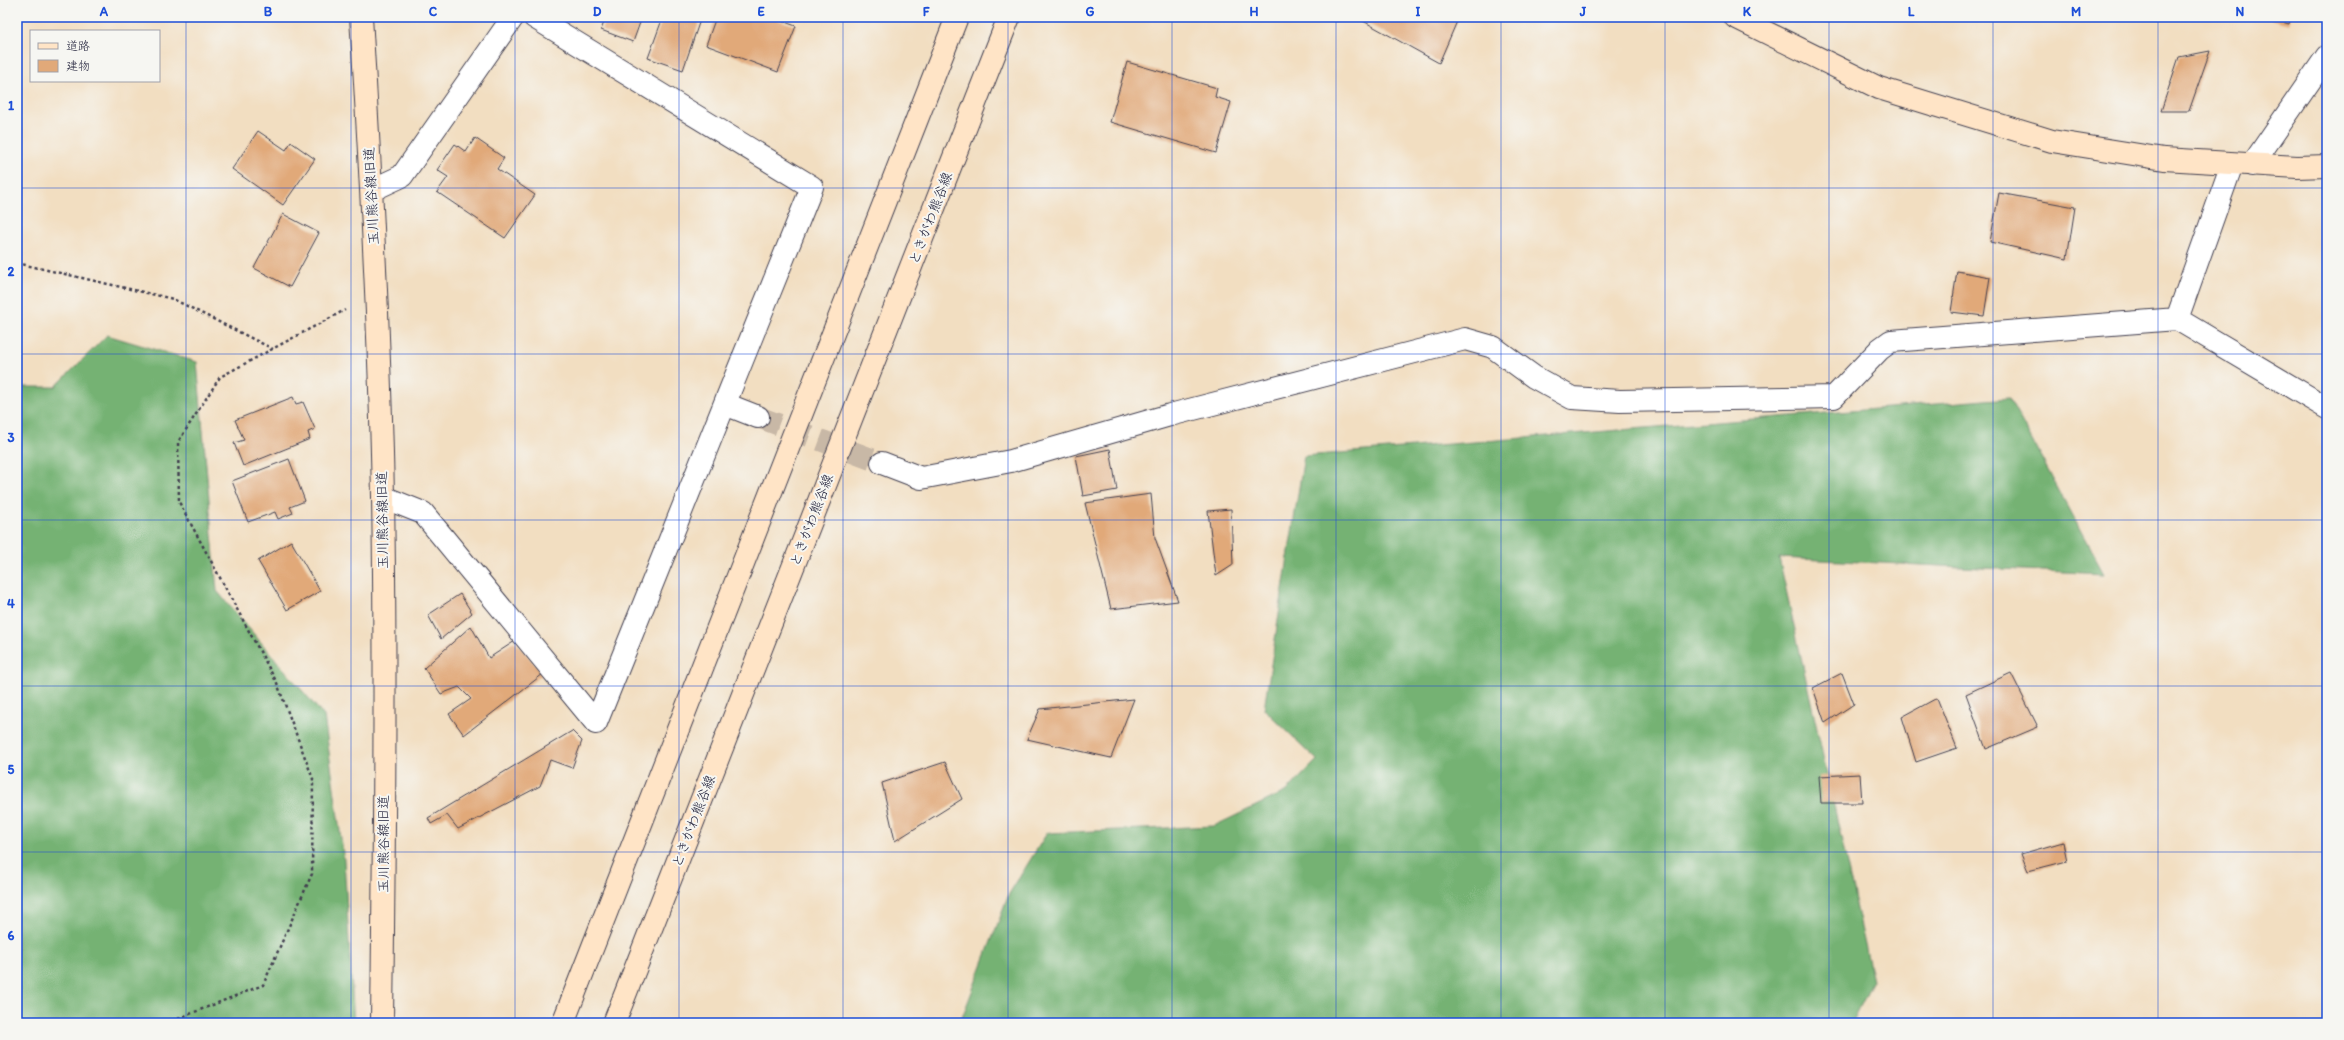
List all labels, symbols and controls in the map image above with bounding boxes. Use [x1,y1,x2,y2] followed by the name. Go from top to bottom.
[99,4,109,19] text: A
[264,4,273,19] text: B
[429,4,438,19] text: C
[593,4,602,19] text: D
[757,4,765,19] text: E
[923,4,930,19] text: F
[1086,4,1095,19] text: G
[1250,4,1259,19] text: H
[1416,4,1421,19] text: I
[1579,4,1587,19] text: J
[1743,4,1752,19] text: K
[1908,4,1915,19] text: L
[2071,4,2081,19] text: M
[2236,4,2245,19] text: N
[30,30,160,82] legend
[66,39,90,53] text: 道路
[66,59,90,73] text: 建物
[8,98,14,113] text: 1
[360,147,383,245] street label: 玉川熊谷線旧道
[905,170,956,267] street label: ときがわ熊谷線
[8,264,15,279] text: 2
[7,430,15,445] text: 3
[373,471,392,569] street label: 玉川熊谷線旧道
[786,472,837,569] street label: ときがわ熊谷線
[7,596,15,611] text: 4
[8,762,15,777] text: 5
[668,773,719,870] street label: ときがわ熊谷線
[375,795,392,893] street label: 玉川熊谷線旧道
[8,928,15,943] text: 6

